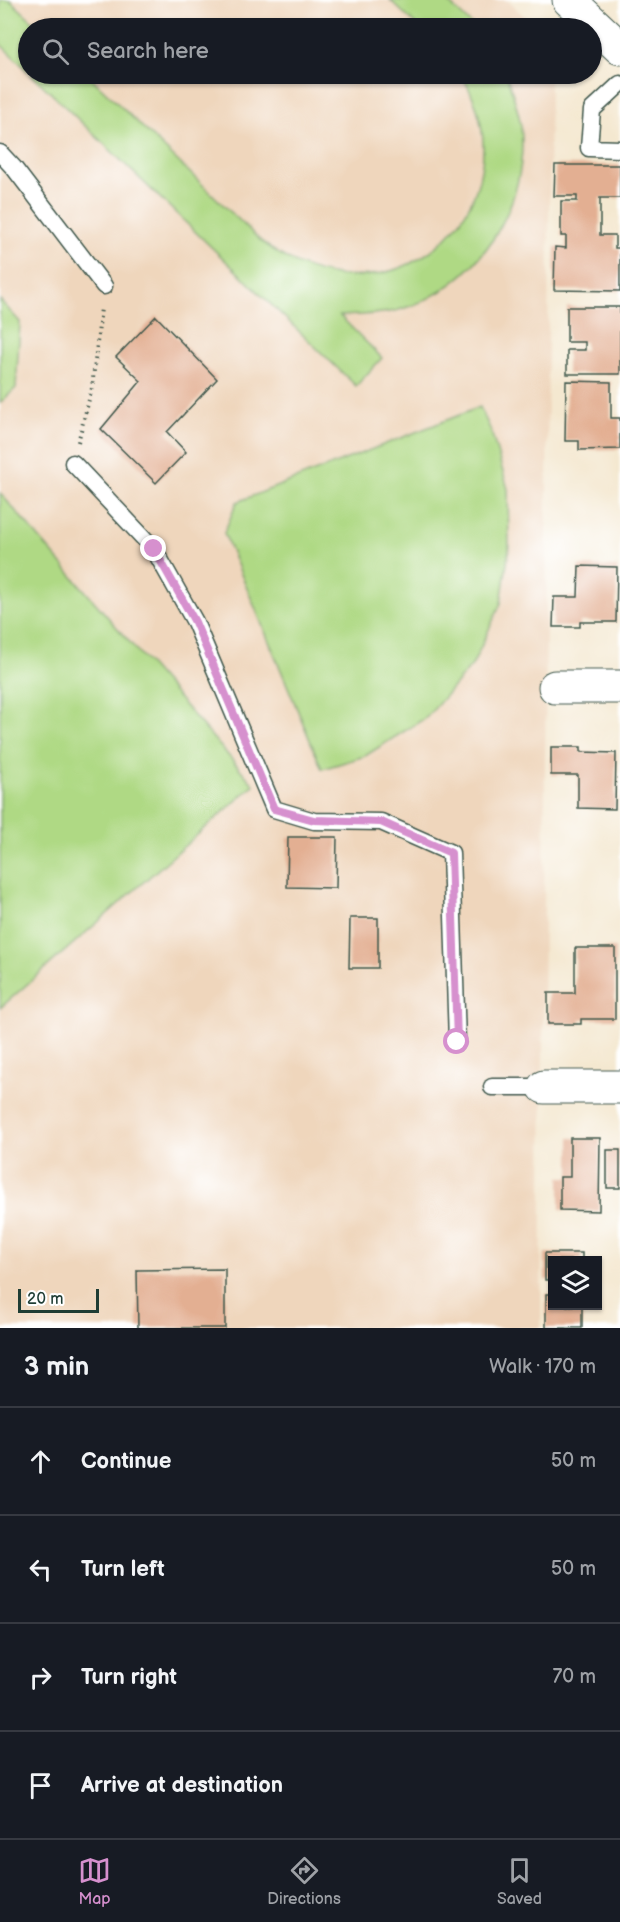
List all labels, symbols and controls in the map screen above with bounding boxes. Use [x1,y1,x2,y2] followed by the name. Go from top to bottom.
[18,18,602,84] search box
[39,35,72,68] icon: search
[87,38,209,65] text: Search here
[140,535,166,561] route end
[443,1028,469,1054] route start
[548,1256,602,1310] map controls
[548,1256,602,1310] button: layers
[18,1286,99,1314] scale bar
[27,1290,63,1309] text: 20 m
[24,1352,89,1383] text: 3 min
[489,1355,596,1379] text: Walk · 170 m
[24,1445,57,1478] icon: ahead
[81,1448,171,1475] text: Continue
[551,1449,596,1473] text: 50 m
[24,1553,57,1586] icon: left
[81,1556,165,1583] text: Turn left
[551,1557,596,1581] text: 50 m
[24,1661,57,1694] icon: right
[81,1664,177,1691] text: Turn right
[552,1665,596,1689] text: 70 m
[24,1769,57,1802] icon: arrive
[81,1772,283,1799] text: Arrive at destination
[78,1854,111,1909] tab: Map
[267,1854,341,1909] tab: Directions
[497,1854,542,1909] tab: Saved

